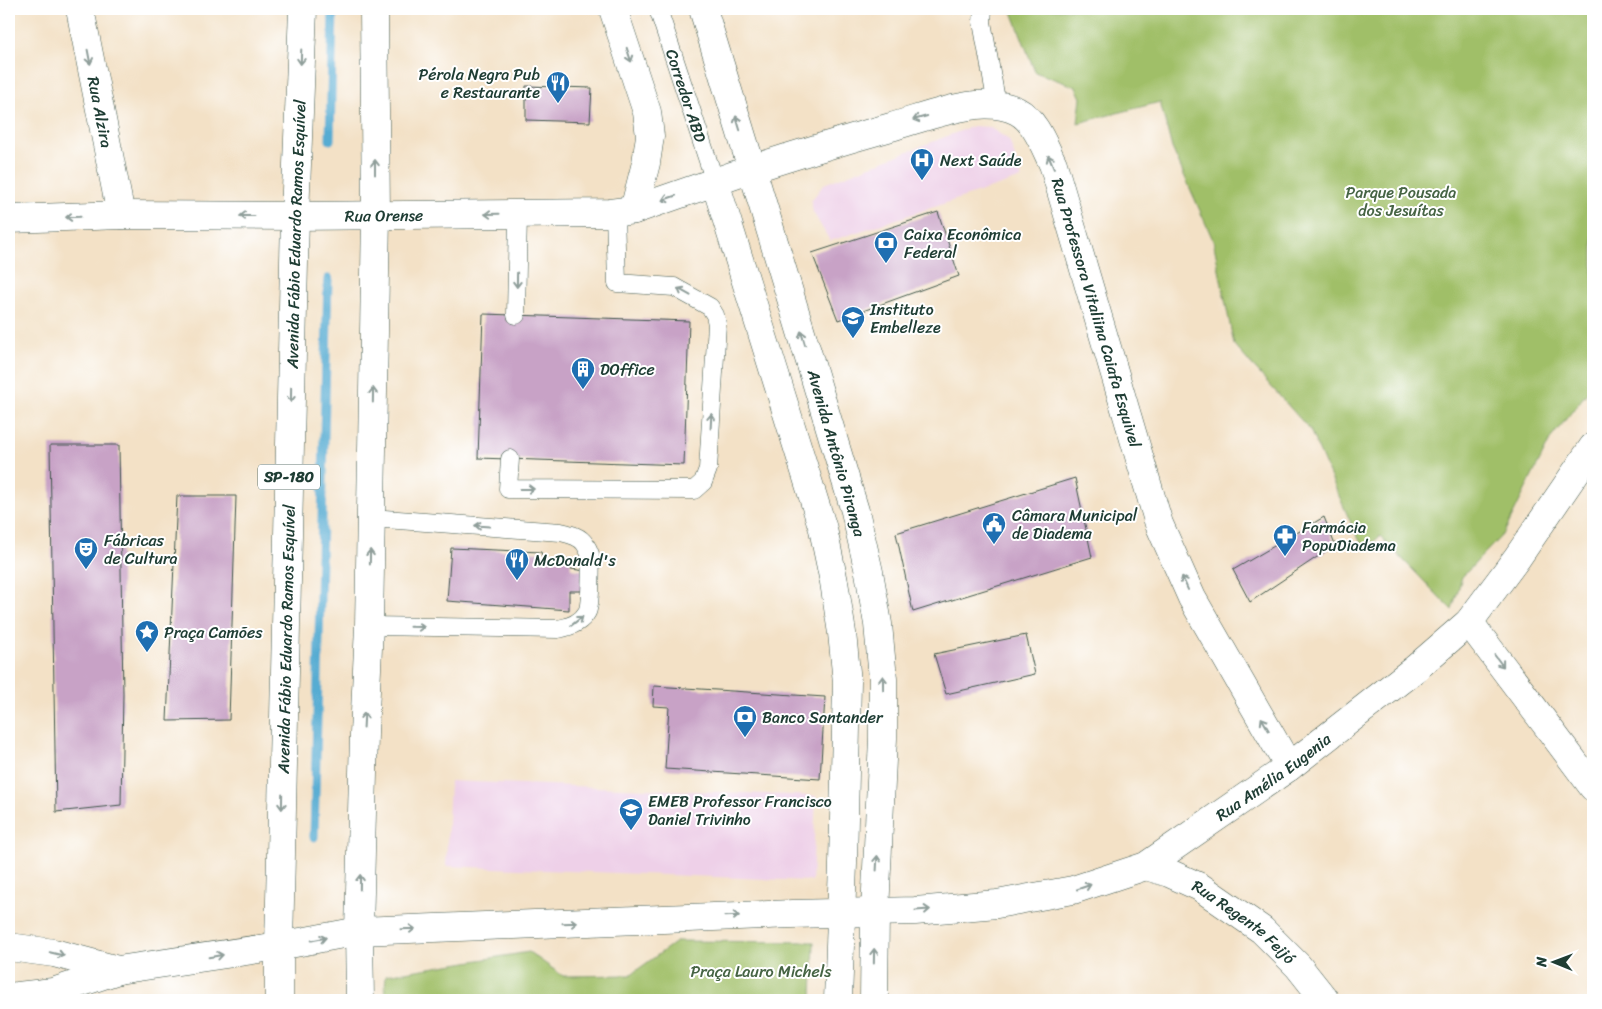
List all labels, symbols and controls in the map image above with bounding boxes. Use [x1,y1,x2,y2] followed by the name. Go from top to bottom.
[657,45,715,146] street label: Corredor ABD
[624,47,634,63] one-way arrow
[85,48,95,64] one-way arrow
[297,49,306,65] one-way arrow
[418,60,540,107] place label: Pérola Negra Pub e Restaurante
[545,70,571,104] restaurant icon: Pérola Negra Pub e Restaurante
[79,74,121,150] street label: Rua Alzira
[278,99,315,370] street label: Avenida Fábio Eduardo Ramos Esquível
[912,114,928,124] one-way arrow
[733,115,742,131] one-way arrow
[940,146,1022,175] place label: Next Saúde
[909,147,935,181] hospital icon: Next Saúde
[1046,155,1055,170] one-way arrow
[371,159,380,175] one-way arrow
[1043,174,1150,451] street label: Rua Professora Vitaliina Caiafa Esquivel
[1346,178,1456,225] park label: Parque Pousada dos Jesuítas
[662,194,677,203] one-way arrow
[345,201,423,231] street label: Rua Orense
[484,209,500,219] one-way arrow
[239,211,255,221] one-way arrow
[65,212,81,221] one-way arrow
[904,220,1021,267] place label: Caixa Econômica Federal
[873,230,899,264] bank icon: Caixa Econômica Federal
[512,272,522,288] one-way arrow
[677,287,691,297] one-way arrow
[869,295,941,342] place label: Instituto Embelleze
[840,305,866,339] school or university icon: Instituto Embelleze
[798,331,808,347] one-way arrow
[600,355,655,384] place label: DOffice
[570,356,596,390] building icon: DOffice
[798,365,875,541] street label: Avenida Antônio Piranga
[286,386,296,403] one-way arrow
[368,387,378,404] one-way arrow
[706,413,715,429] one-way arrow
[258,464,320,490] road number: SP-180
[518,484,534,494] one-way arrow
[1012,501,1138,548] place label: Câmara Municipal de Diadema
[269,504,304,775] street label: Avenida Fábio Eduardo Ramos Esquível
[981,511,1007,545] public building icon: Câmara Municipal de Diadema
[1302,513,1396,560] place label: Farmácia PopuDiadema
[475,522,491,531] one-way arrow
[1272,523,1298,557] pharmacy icon: Farmácia PopuDiadema
[104,526,178,573] place label: Fábricas de Cultura
[73,536,99,570] theatre icon: Fábricas de Cultura
[534,546,616,575] place label: McDonald's
[504,547,530,581] restaurant icon: McDonald's
[365,550,375,566] one-way arrow
[1180,576,1190,591] one-way arrow
[571,616,584,627] one-way arrow
[164,618,263,647] place label: Praça Camões
[134,619,160,653] place icon: Praça Camões
[409,622,425,632] one-way arrow
[1493,654,1504,667] one-way arrow
[878,675,887,691] one-way arrow
[762,703,884,732] place label: Banco Santander
[732,704,758,738] bank icon: Banco Santander
[360,712,369,728] one-way arrow
[1259,718,1269,732] one-way arrow
[1209,725,1338,829] street label: Rua Amélia Eugenia
[648,787,832,834] place label: EMEB Professor Francisco Daniel Trivinho
[277,794,287,810] one-way arrow
[618,797,644,831] school or university icon: EMEB Professor Francisco Daniel Trivinho
[872,855,882,872] one-way arrow
[1187,871,1303,972] street label: Rua Regente Feijó
[355,874,365,890] one-way arrow
[1076,882,1091,891] one-way arrow
[915,905,931,915] one-way arrow
[724,911,740,921] one-way arrow
[562,918,578,927] one-way arrow
[399,924,415,934] one-way arrow
[310,933,326,943] one-way arrow
[1530,936,1580,986] north arrow
[869,948,879,964] one-way arrow
[49,950,65,959] one-way arrow
[208,950,224,960] one-way arrow
[1529,956,1554,968] text: N
[690,957,832,986] park label: Praça Lauro Michels

